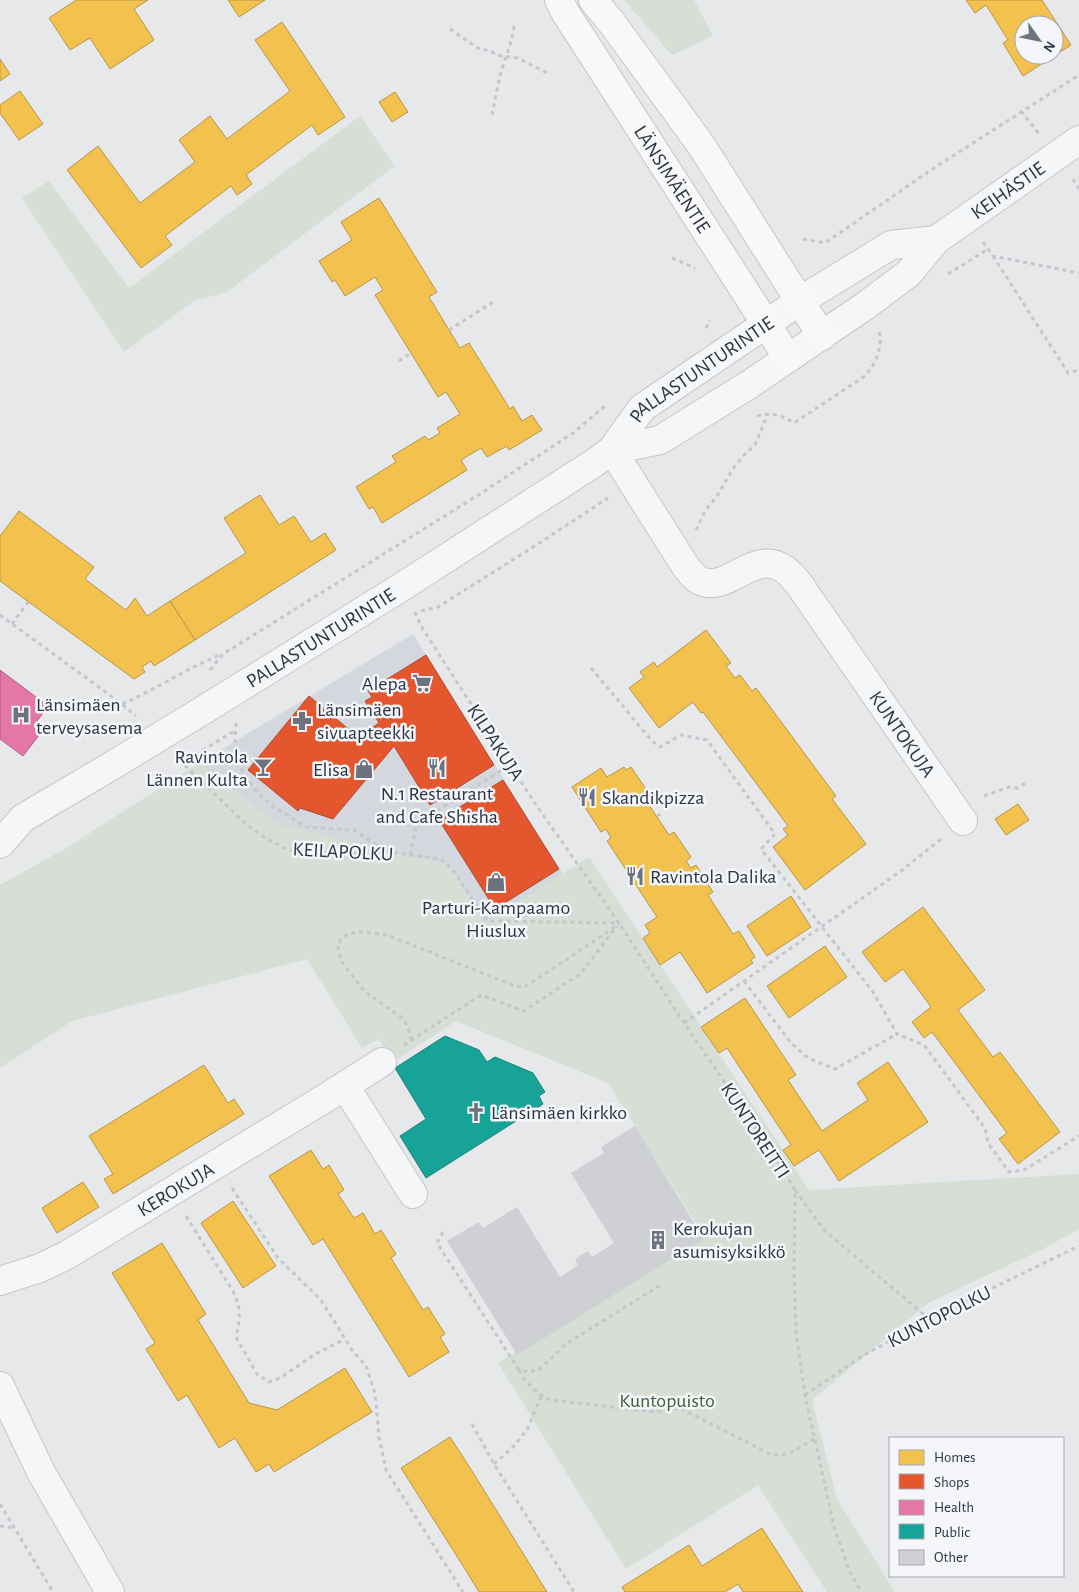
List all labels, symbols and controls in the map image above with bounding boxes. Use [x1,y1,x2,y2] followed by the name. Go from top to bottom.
[1014,15,1064,65] north arrow
[1041,39,1058,54] text: N
[630,122,714,237] street label: LÄNSIMÄENTIE
[968,158,1049,223] street label: KEIHÄSTIE
[626,313,778,426] street label: PALLASTUNTURINTIE
[243,584,399,692] street label: PALLASTUNTURINTIE
[411,672,433,694] supermarket icon: Alepa
[362,674,407,694] place label: Alepa
[865,688,939,781] street label: KUNTOKUJA
[36,695,142,738] place label: Länsimäen terveysasema
[317,700,415,743] place label: Länsimäen sivuapteekki
[463,701,527,785] street label: KILPAKUJA
[10,704,32,726] hospital icon: Länsimäen terveysasema
[291,710,313,732] pharmacy icon: Länsimäen sivuapteekki
[146,747,248,790] place label: Ravintola Lännen Kulta
[252,756,274,778] bar icon: Ravintola Lännen Kulta
[426,757,448,779] restaurant icon: N.1 Restaurant and Cafe Shisha
[353,758,375,780] shop icon: Elisa
[313,760,349,780] place label: Elisa
[376,784,498,827] place label: N.1 Restaurant and Cafe Shisha
[576,786,598,808] restaurant icon: Skandikpizza
[602,788,704,808] place label: Skandikpizza
[292,839,394,865] street label: KEILAPOLKU
[624,865,646,887] restaurant icon: Ravintola Dalika
[650,867,777,887] place label: Ravintola Dalika
[485,871,507,893] shop icon: Parturi-Kampaamo Hiuslux
[422,898,570,941] place label: Parturi-Kampaamo Hiuslux
[717,1079,793,1182] street label: KUNTOREITTI
[465,1101,487,1123] church icon: Länsimäen kirkko
[491,1103,627,1123] place label: Länsimäen kirkko
[134,1159,218,1221] street label: KEROKUJA
[673,1219,786,1262] place label: Kerokujan asumisyksikkö
[647,1229,669,1251] building icon: Kerokujan asumisyksikkö
[884,1282,995,1352] street label: KUNTOPOLKU
[619,1391,715,1411] park label: Kuntopuisto
[889,1437,1064,1577] legend
[934,1450,976,1465] text: Homes
[934,1475,969,1490] text: Shops
[934,1500,974,1515] text: Health
[934,1525,970,1540] text: Public
[934,1550,968,1565] text: Other

